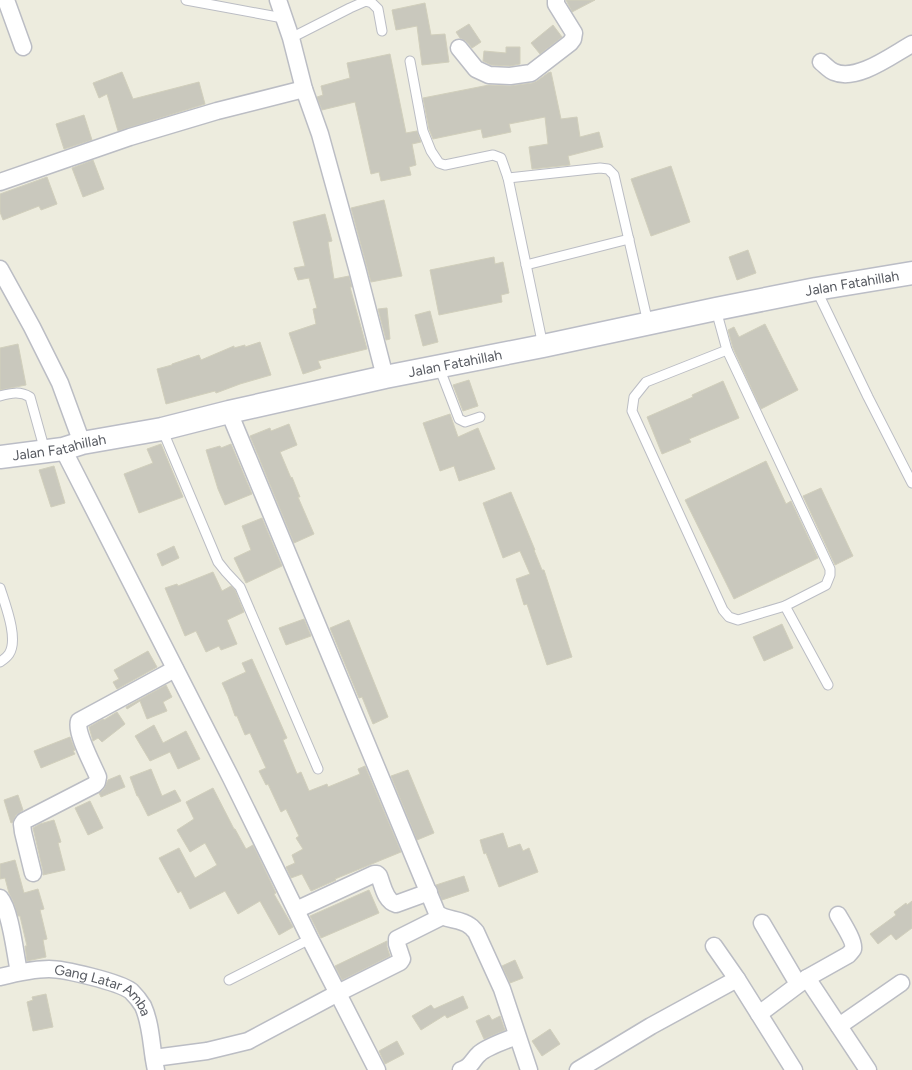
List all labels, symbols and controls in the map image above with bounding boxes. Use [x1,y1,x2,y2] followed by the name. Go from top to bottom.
[803,267,900,300] street label: Jalan Fatahillah
[407,346,504,381] street label: Jalan Fatahillah
[11,430,107,464] street label: Jalan Fatahillah
[53,961,155,1018] street label: Gang Latar Amba

